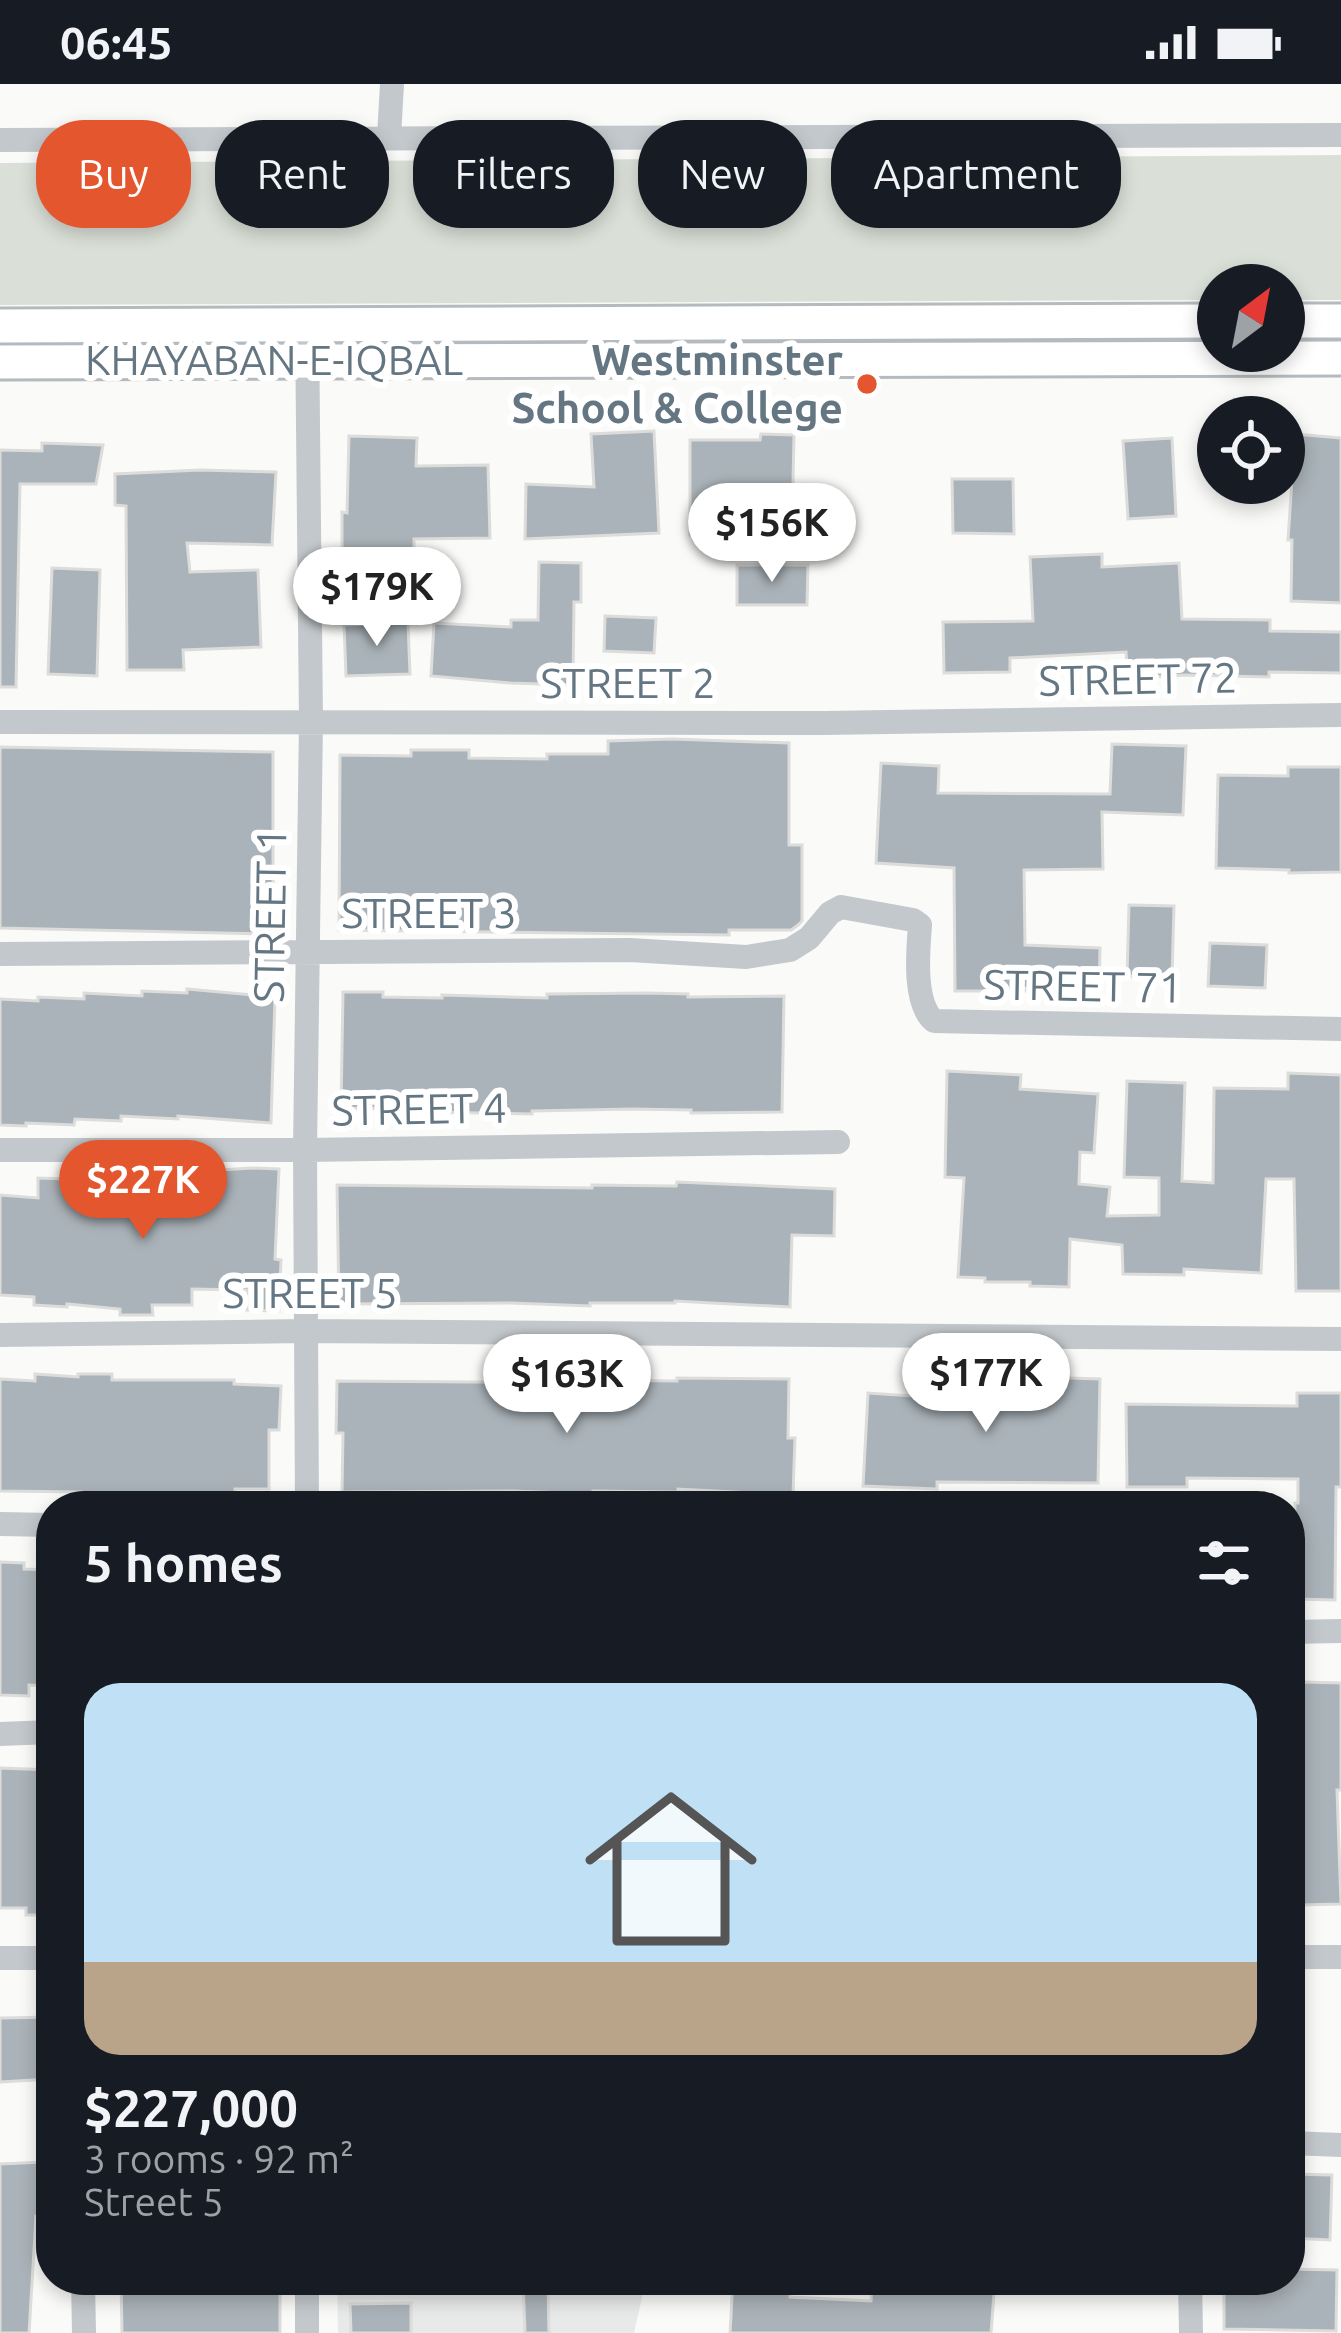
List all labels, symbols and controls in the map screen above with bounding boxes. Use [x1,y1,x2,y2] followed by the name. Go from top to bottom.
[60,17,173,68] text: 06:45
[36,120,191,228] chip: Buy
[215,120,389,228] chip: Rent
[413,120,614,228] chip: Filters
[638,120,807,228] chip: New
[831,120,1121,228] chip: Apartment
[1197,264,1305,372] north arrow
[1197,264,1305,504] map controls
[85,336,463,383] street label: KHAYABAN-E-IQBAL
[511,336,843,431] place label: Westminster School & College
[854,371,880,397] marker: Westminster School & College
[1197,396,1305,504] button: locate
[688,483,856,585] pin: $156K
[715,500,829,543] text: $156K
[293,547,461,649] pin: $179K
[320,564,434,607] text: $179K
[1038,653,1238,704] street label: STREET 72
[540,659,716,706] street label: STREET 2
[244,827,295,1003] street label: STREET 1
[341,889,517,936] street label: STREET 3
[983,960,1183,1011] street label: STREET 71
[331,1083,507,1134] street label: STREET 4
[59,1140,227,1242] pin: $227K
[86,1157,200,1200] text: $227K
[222,1269,398,1316] street label: STREET 5
[902,1333,1070,1435] pin: $177K
[483,1334,651,1436] pin: $163K
[929,1350,1043,1393] text: $177K
[510,1351,624,1394] text: $163K
[1191,1530,1257,1596] icon: filters
[84,1534,283,1592] text: 5 homes
[563,1761,779,1977] icon: home
[84,2079,298,2137] text: $227,000
[84,2137,354,2180] text: 3 rooms · 92 m²
[84,2180,224,2223] text: Street 5

